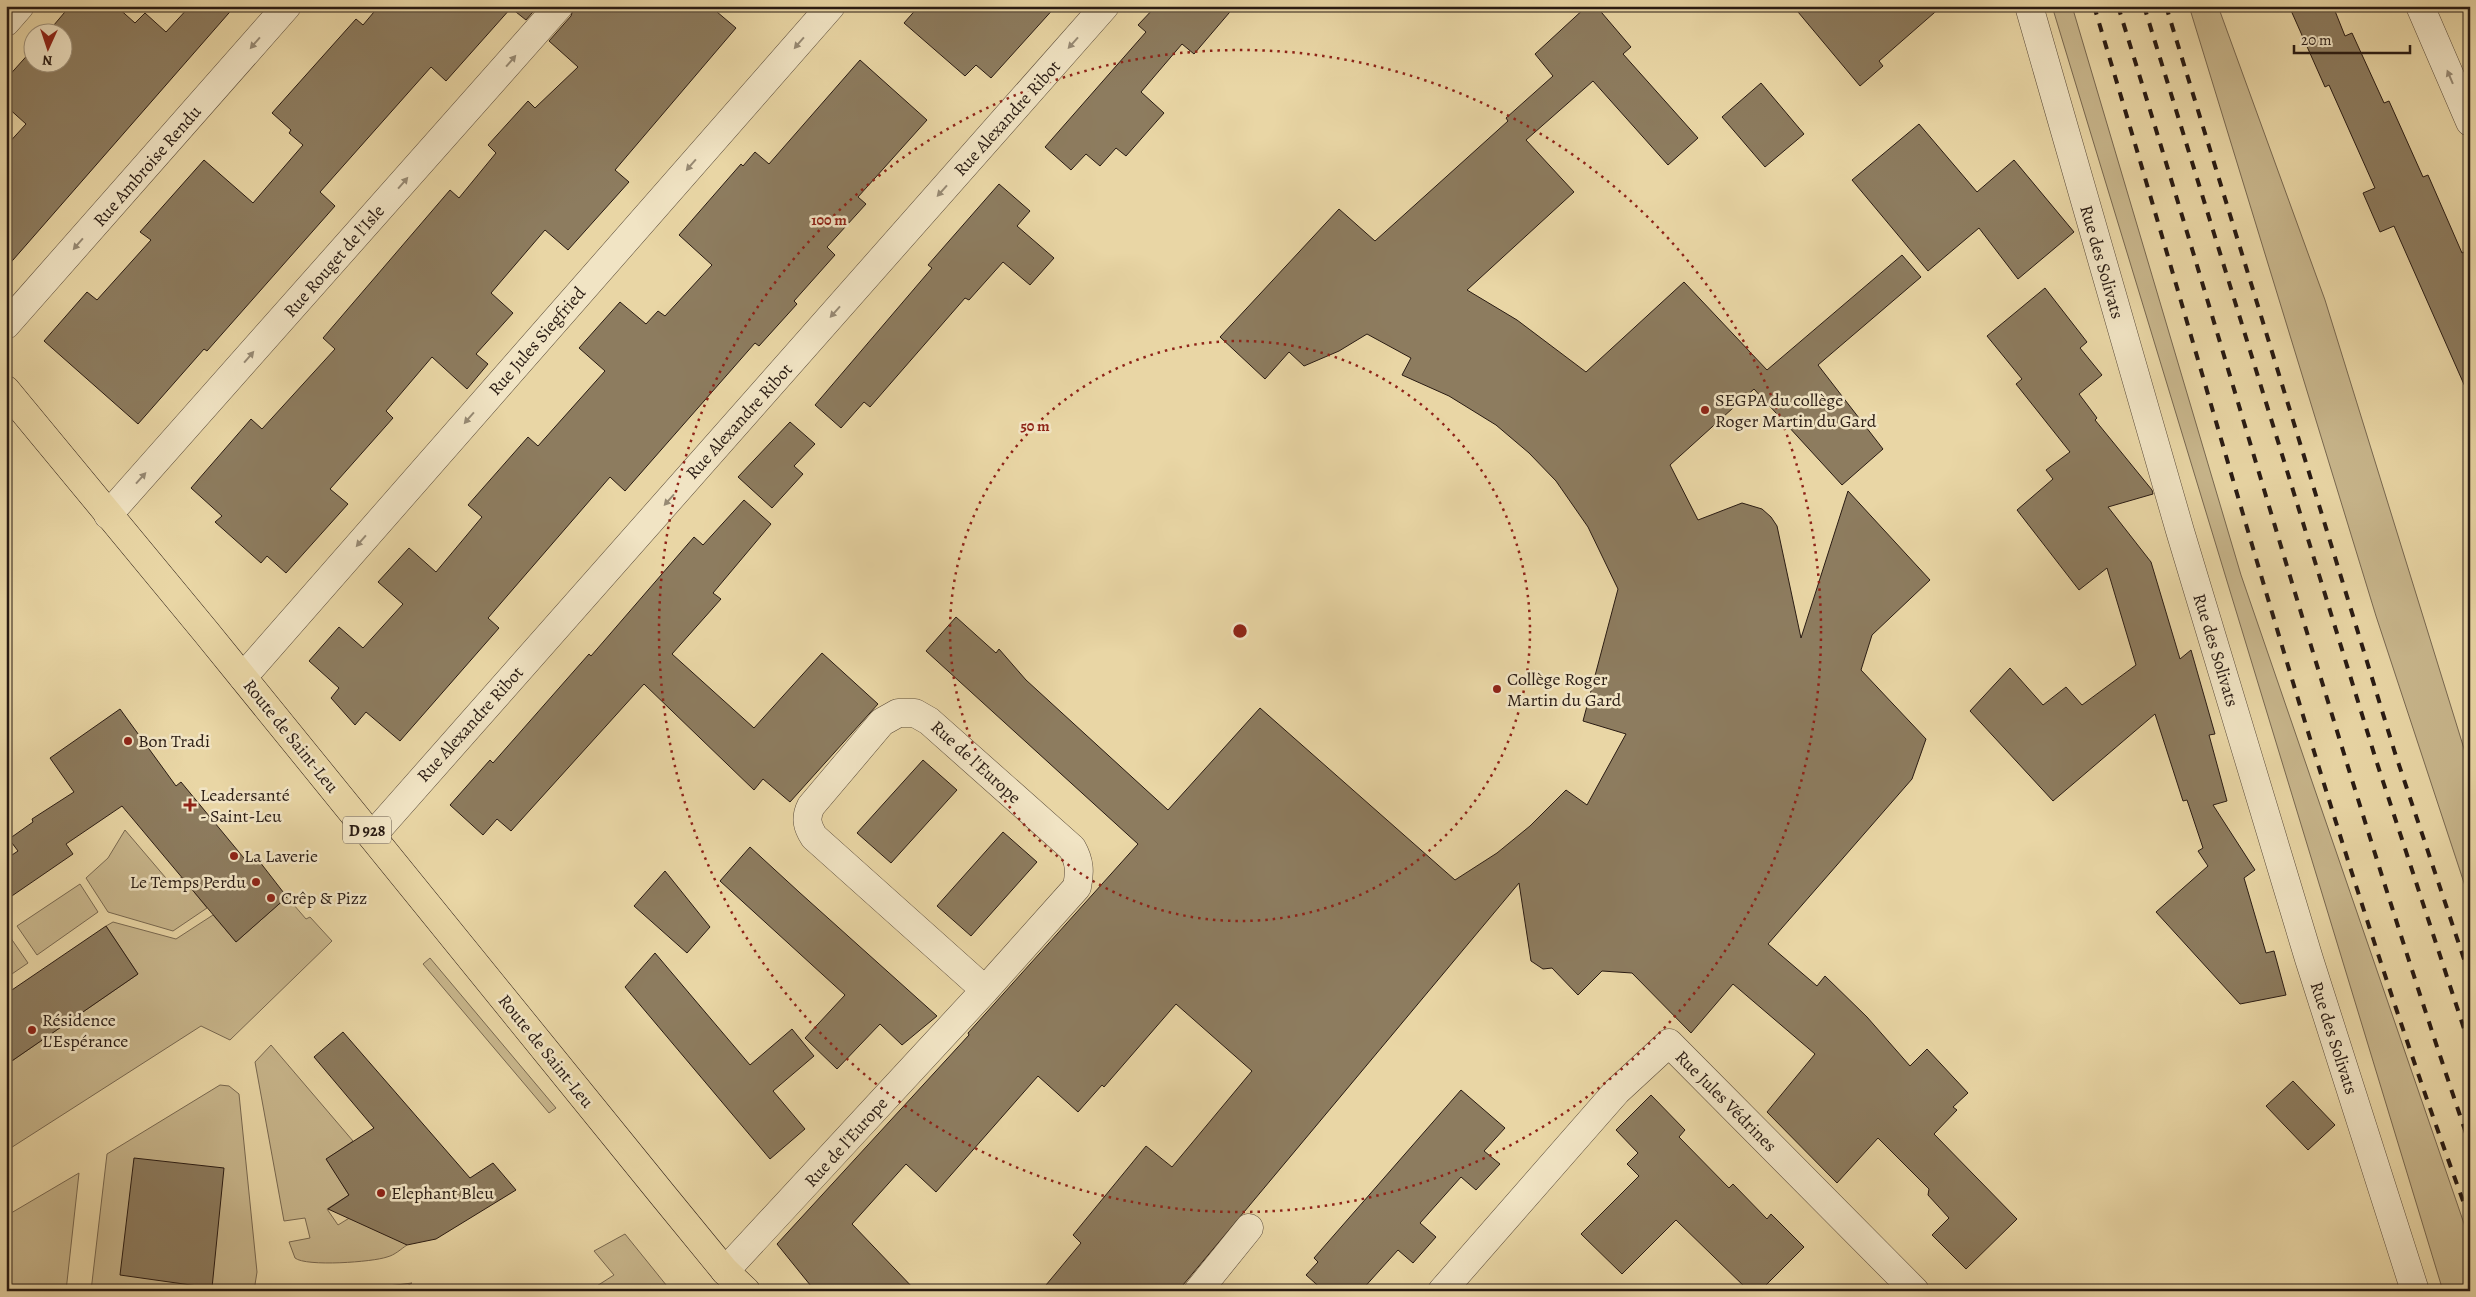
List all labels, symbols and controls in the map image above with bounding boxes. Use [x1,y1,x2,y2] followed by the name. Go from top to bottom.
[22,22,72,72] north arrow
[2294,22,2410,54] scale bar
[2301,30,2332,50] text: 20 m
[249,36,260,49] one-way arrow
[793,36,804,49] one-way arrow
[1067,36,1079,48] one-way arrow
[42,51,53,70] text: N
[505,54,516,67] one-way arrow
[948,55,1066,181] street label: Rue Alexandre Ribot
[2446,70,2454,84] one-way arrow
[88,100,207,232] street label: Rue Ambroise Rendu
[686,158,697,171] one-way arrow
[397,177,409,189] one-way arrow
[937,184,948,197] one-way arrow
[278,199,390,323] street label: Rue Rouget de l'Isle
[2074,202,2130,322] street label: Rue des Solivats
[811,210,847,230] text: 100 m
[72,237,84,249] one-way arrow
[483,281,591,401] street label: Rue Jules Siegfried
[829,306,840,319] one-way arrow
[243,351,255,363] one-way arrow
[680,358,798,484] street label: Rue Alexandre Ribot
[1715,388,1877,433] place label: SEGPA du collège Roger Martin du Gard
[1699,404,1711,416] marker: SEGPA du collège Roger Martin du Gard
[463,412,474,425] one-way arrow
[1020,416,1050,436] text: 50 m
[135,473,147,485] one-way arrow
[663,493,675,505] one-way arrow
[356,534,367,547] one-way arrow
[2187,590,2245,710] street label: Rue des Solivats
[1231,622,1249,640] centre of rings
[411,661,529,787] street label: Rue Alexandre Ribot
[1507,667,1622,712] place label: Collège Roger Martin du Gard
[238,674,344,798] street label: Route de Saint-Leu
[1491,683,1503,695] marker: Collège Roger Martin du Gard
[926,715,1026,809] street label: Rue de l'Europe
[138,729,210,753] place label: Bon Tradi
[122,735,134,747] marker: Bon Tradi
[200,783,290,828] place label: Leadersanté - Saint-Leu
[184,799,196,811] marker: Leadersanté - Saint-Leu
[343,816,391,844] road number: D 928
[244,844,318,868] place label: La Laverie
[228,850,240,862] marker: La Laverie
[130,870,246,894] place label: Le Temps Perdu
[250,876,262,888] marker: Le Temps Perdu
[281,886,367,910] place label: Crêp & Pizz
[265,892,277,904] marker: Crêp & Pizz
[2304,979,2364,1097] street label: Rue des Solivats
[493,989,599,1113] street label: Route de Saint-Leu
[42,1008,128,1053] place label: Résidence L'Espérance
[26,1024,38,1036] marker: Résidence L'Espérance
[1670,1045,1782,1157] street label: Rue Jules Védrines
[799,1092,893,1192] street label: Rue de l'Europe
[391,1181,494,1205] place label: Elephant Bleu
[375,1187,387,1199] marker: Elephant Bleu

